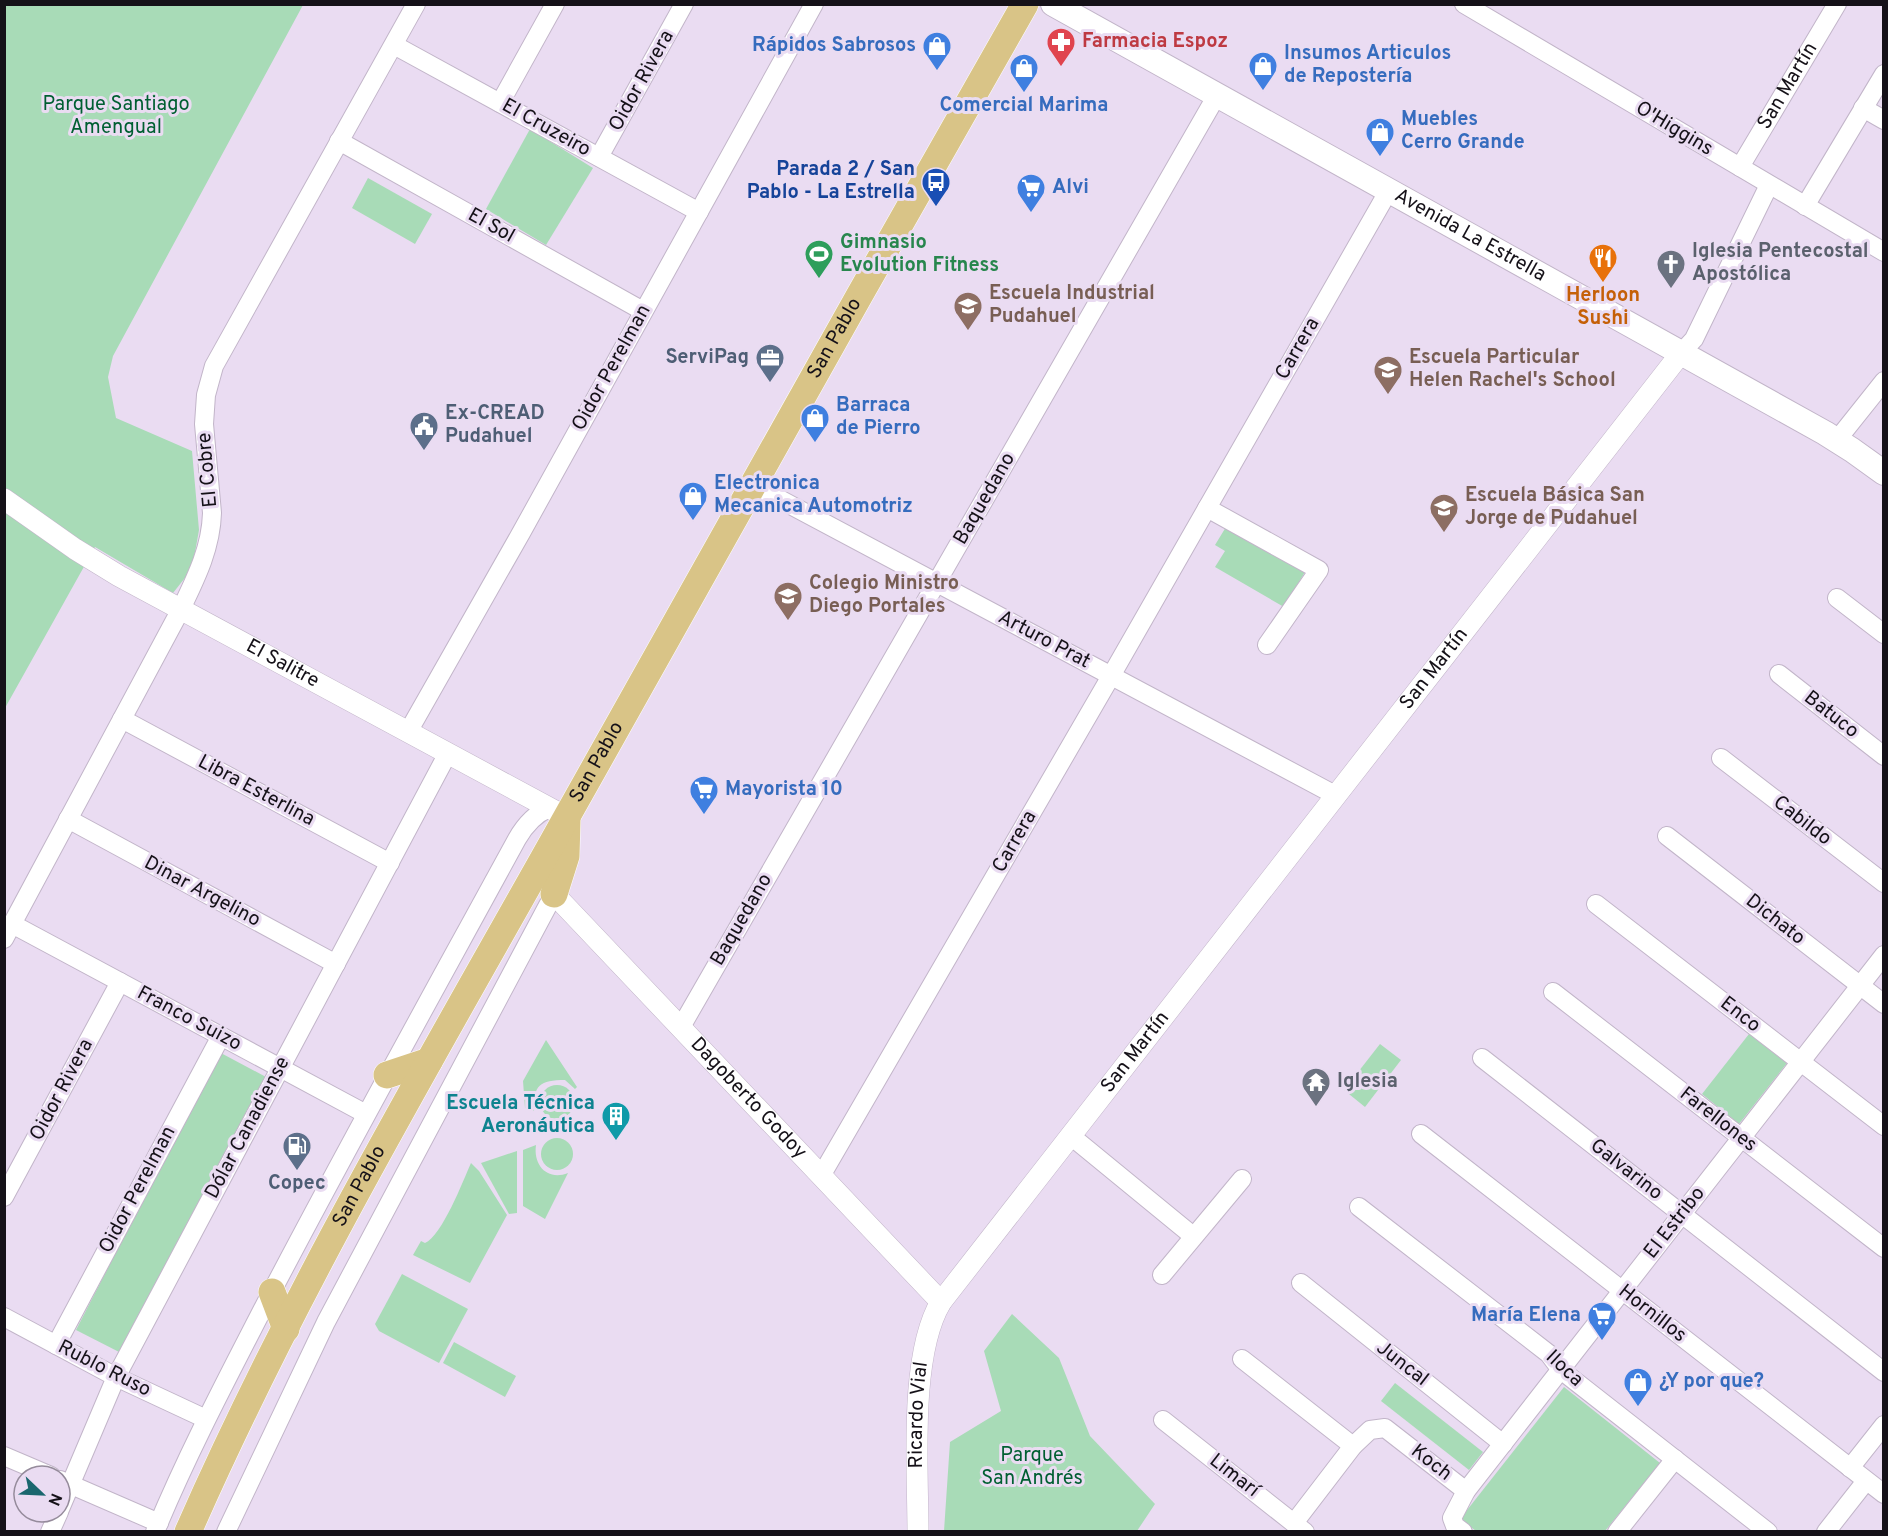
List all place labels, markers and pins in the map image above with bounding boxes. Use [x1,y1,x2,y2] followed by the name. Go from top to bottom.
[1045,26,1077,68] pharmacy icon: Farmacia Espoz
[1082,29,1228,55] place label: Farmacia Espoz
[921,30,953,72] shop icon: Rápidos Sabrosos
[752,33,916,59] place label: Rápidos Sabrosos
[1284,41,1451,90] place label: Insumos Articulos de Repostería
[1247,50,1279,92] shop icon: Insumos Articulos de Repostería
[1008,52,1040,94] shop icon: Comercial Marima
[940,93,1108,119] place label: Comercial Marima
[1401,107,1525,156] place label: Muebles Cerro Grande
[1364,116,1396,158] shop icon: Muebles Cerro Grande
[747,157,915,206] place label: Parada 2 / San Pablo - La Estrella
[920,166,952,208] bus stop icon: Parada 2 / San Pablo - La Estrella
[1015,172,1047,214] supermarket icon: Alvi
[1052,175,1089,201] place label: Alvi
[840,230,999,279] place label: Gimnasio Evolution Fitness
[803,238,835,280] sports icon: Gimnasio Evolution Fitness
[1692,239,1869,288] place label: Iglesia Pentecostal Apostólica
[1587,242,1619,284] restaurant icon: Herloon Sushi
[1655,248,1687,290] church icon: Iglesia Pentecostal Apostólica
[989,281,1155,330] place label: Escuela Industrial Pudahuel
[1566,283,1640,332] place label: Herloon Sushi
[952,290,984,332] school or university icon: Escuela Industrial Pudahuel
[754,342,786,384] office icon: ServiPag
[665,345,749,371] place label: ServiPag
[1409,345,1616,394] place label: Escuela Particular Helen Rachel's School
[1372,354,1404,396] school or university icon: Escuela Particular Helen Rachel's School
[836,393,921,442] place label: Barraca de Pierro
[445,401,545,450] place label: Ex-CREAD Pudahuel
[799,402,831,444] shop icon: Barraca de Pierro
[408,410,440,452] public building icon: Ex-CREAD Pudahuel
[714,471,913,520] place label: Electronica Mecanica Automotriz
[677,480,709,522] shop icon: Electronica Mecanica Automotriz
[1465,483,1645,532] place label: Escuela Básica San Jorge de Pudahuel
[1428,492,1460,534] school or university icon: Escuela Básica San Jorge de Pudahuel
[809,571,959,620] place label: Colegio Ministro Diego Portales
[772,580,804,622] school or university icon: Colegio Ministro Diego Portales
[688,774,720,816] supermarket icon: Mayorista 10
[725,777,843,803] place label: Mayorista 10
[1300,1066,1332,1108] temple icon: Iglesia
[1337,1069,1398,1095] place label: Iglesia
[446,1091,595,1140] place label: Escuela Técnica Aeronáutica
[600,1100,632,1142] building icon: Escuela Técnica Aeronáutica
[281,1130,313,1172] fuel station icon: Copec
[268,1171,326,1197] place label: Copec
[1586,1300,1618,1342] supermarket icon: María Elena
[1471,1303,1581,1329] place label: María Elena
[1622,1366,1654,1408] shop icon: ¿Y por que?
[1659,1369,1764,1395] place label: ¿Y por que?

